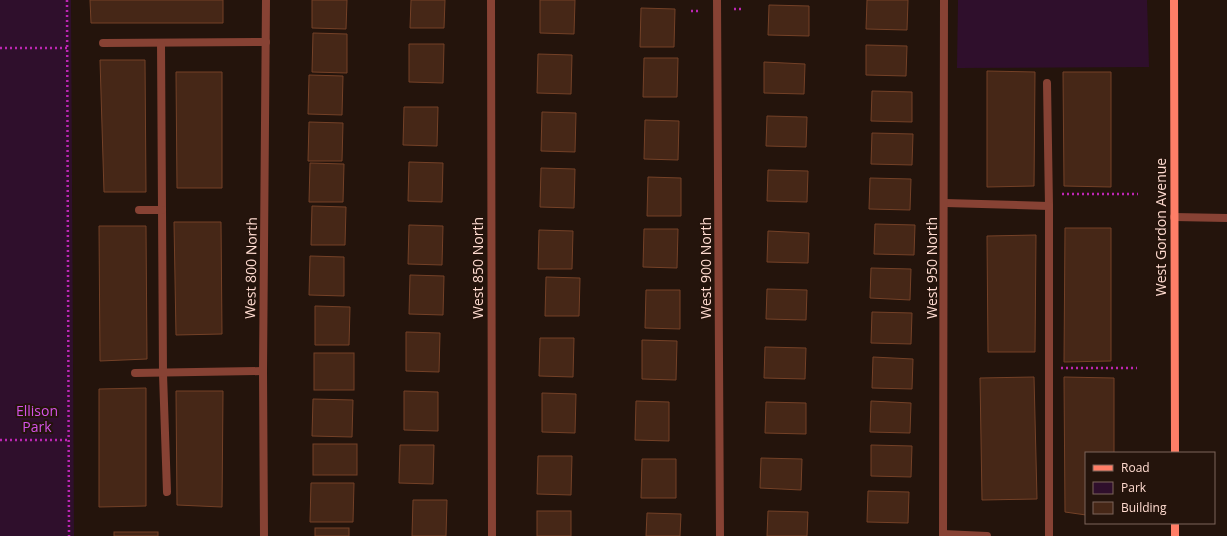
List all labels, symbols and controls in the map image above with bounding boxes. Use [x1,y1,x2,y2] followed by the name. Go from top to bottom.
[1151,158,1170,296] street label: West Gordon Avenue
[240,217,261,319] street label: West 800 North
[468,217,487,319] street label: West 850 North
[696,217,715,319] street label: West 900 North
[922,217,941,319] street label: West 950 North
[16,401,58,436] park label: Ellison Park
[1085,452,1215,524] legend
[1121,459,1150,476] text: Road
[1121,479,1147,496] text: Park
[1121,499,1167,516] text: Building

